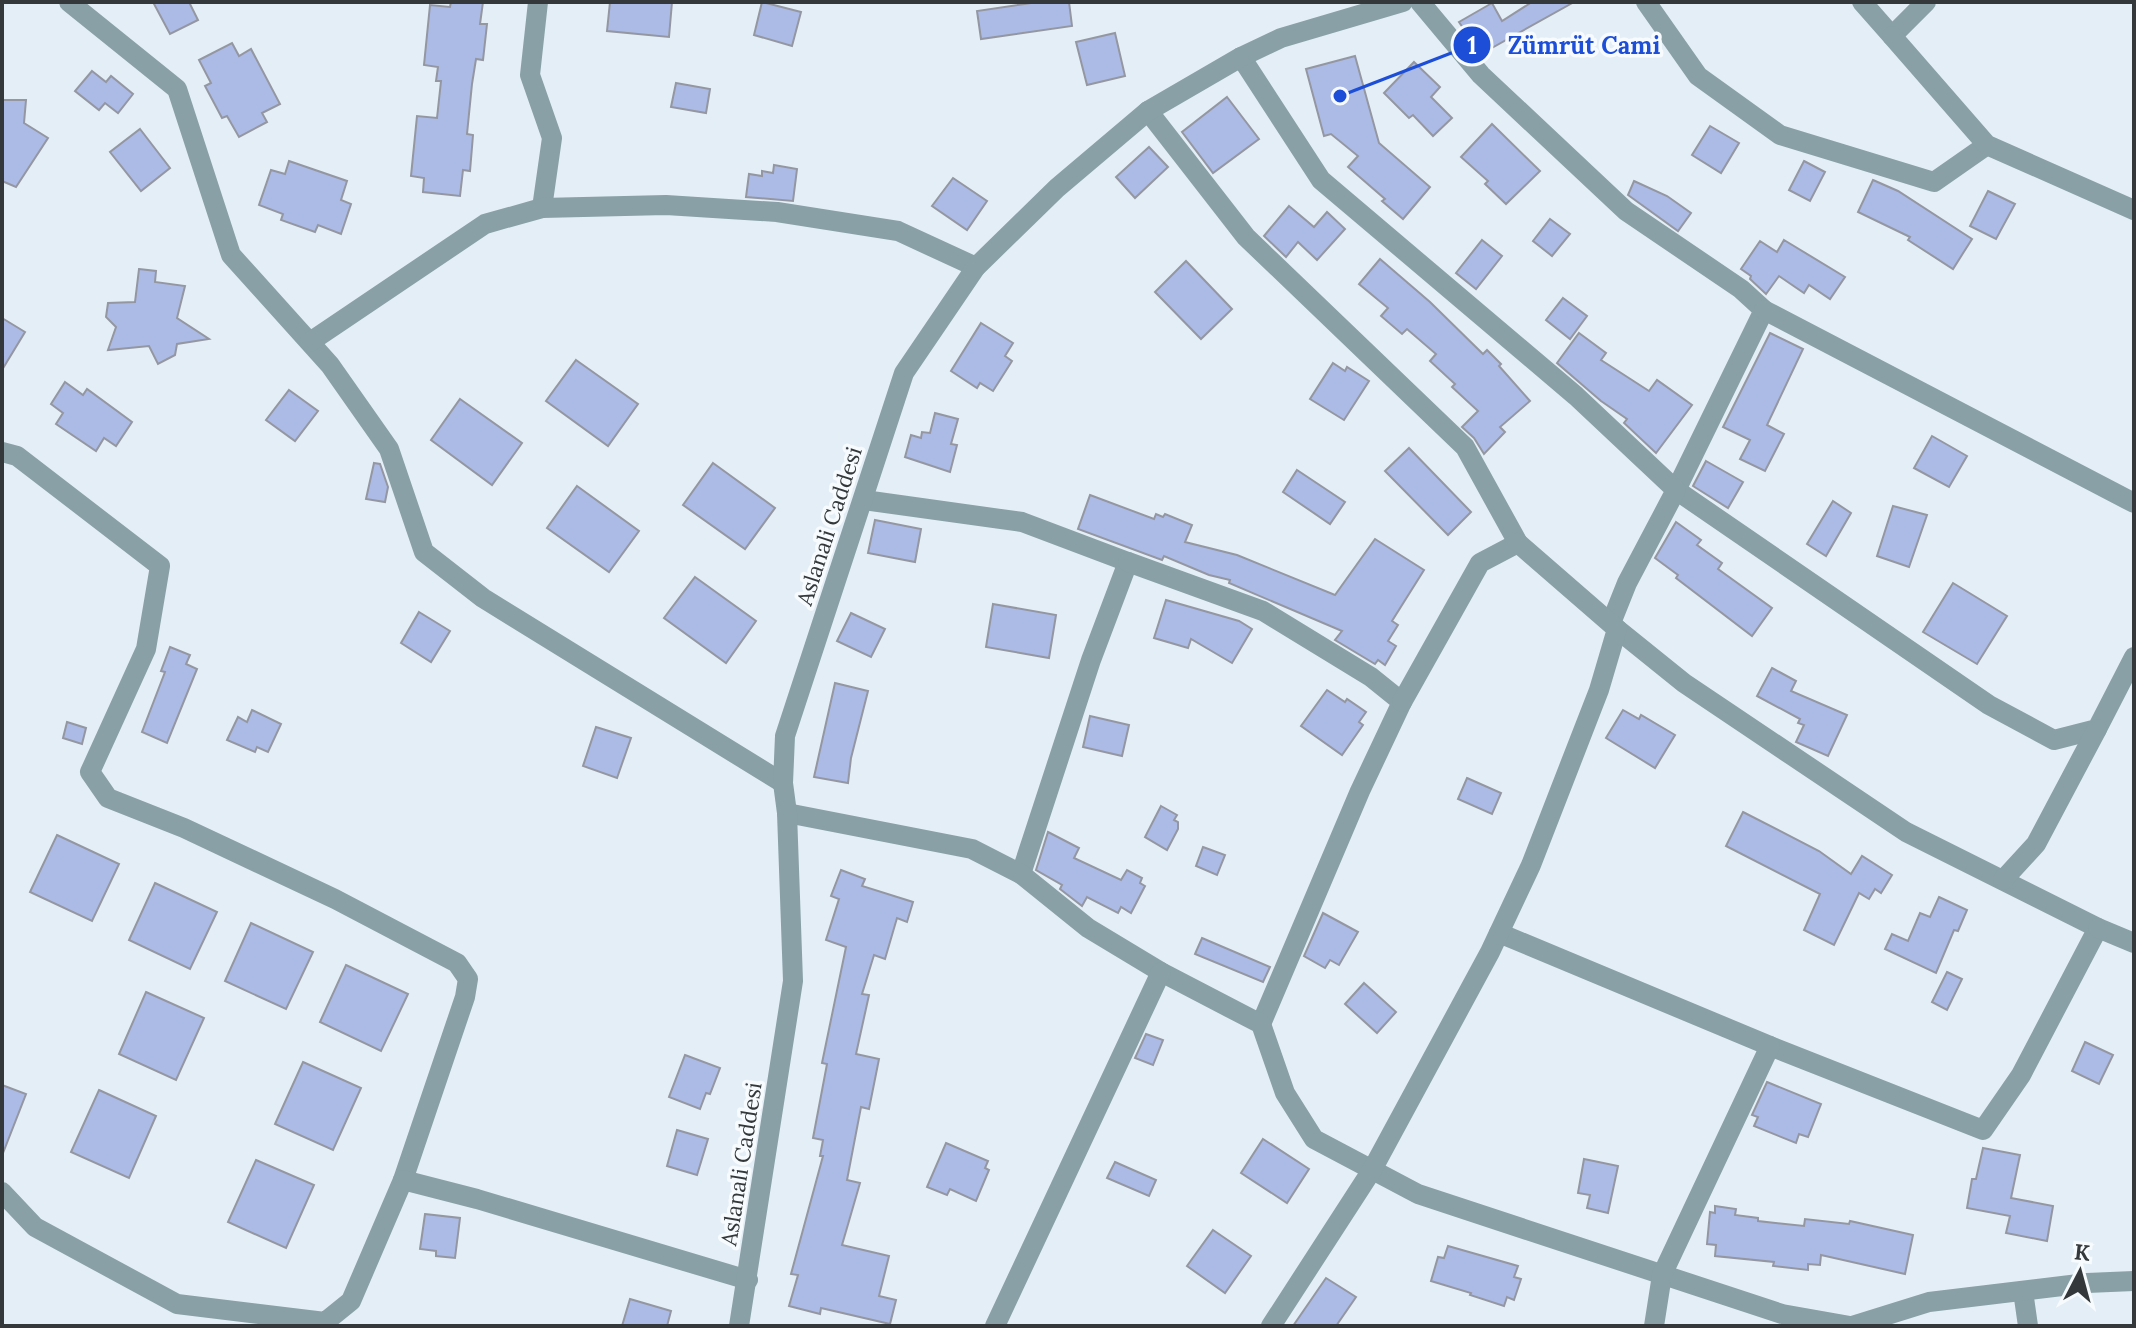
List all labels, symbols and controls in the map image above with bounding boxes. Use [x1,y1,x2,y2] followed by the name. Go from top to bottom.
[1452,21,1677,69] callout: Zümrüt Cami
[1467,30,1477,61] text: 1
[1508,30,1660,61] text: Zümrüt Cami
[790,443,868,610] street label: Aslanali Caddesi
[714,1080,768,1249] street label: Aslanali Caddesi
[2040,1232,2120,1312] north arrow
[2073,1237,2092,1267] text: K

